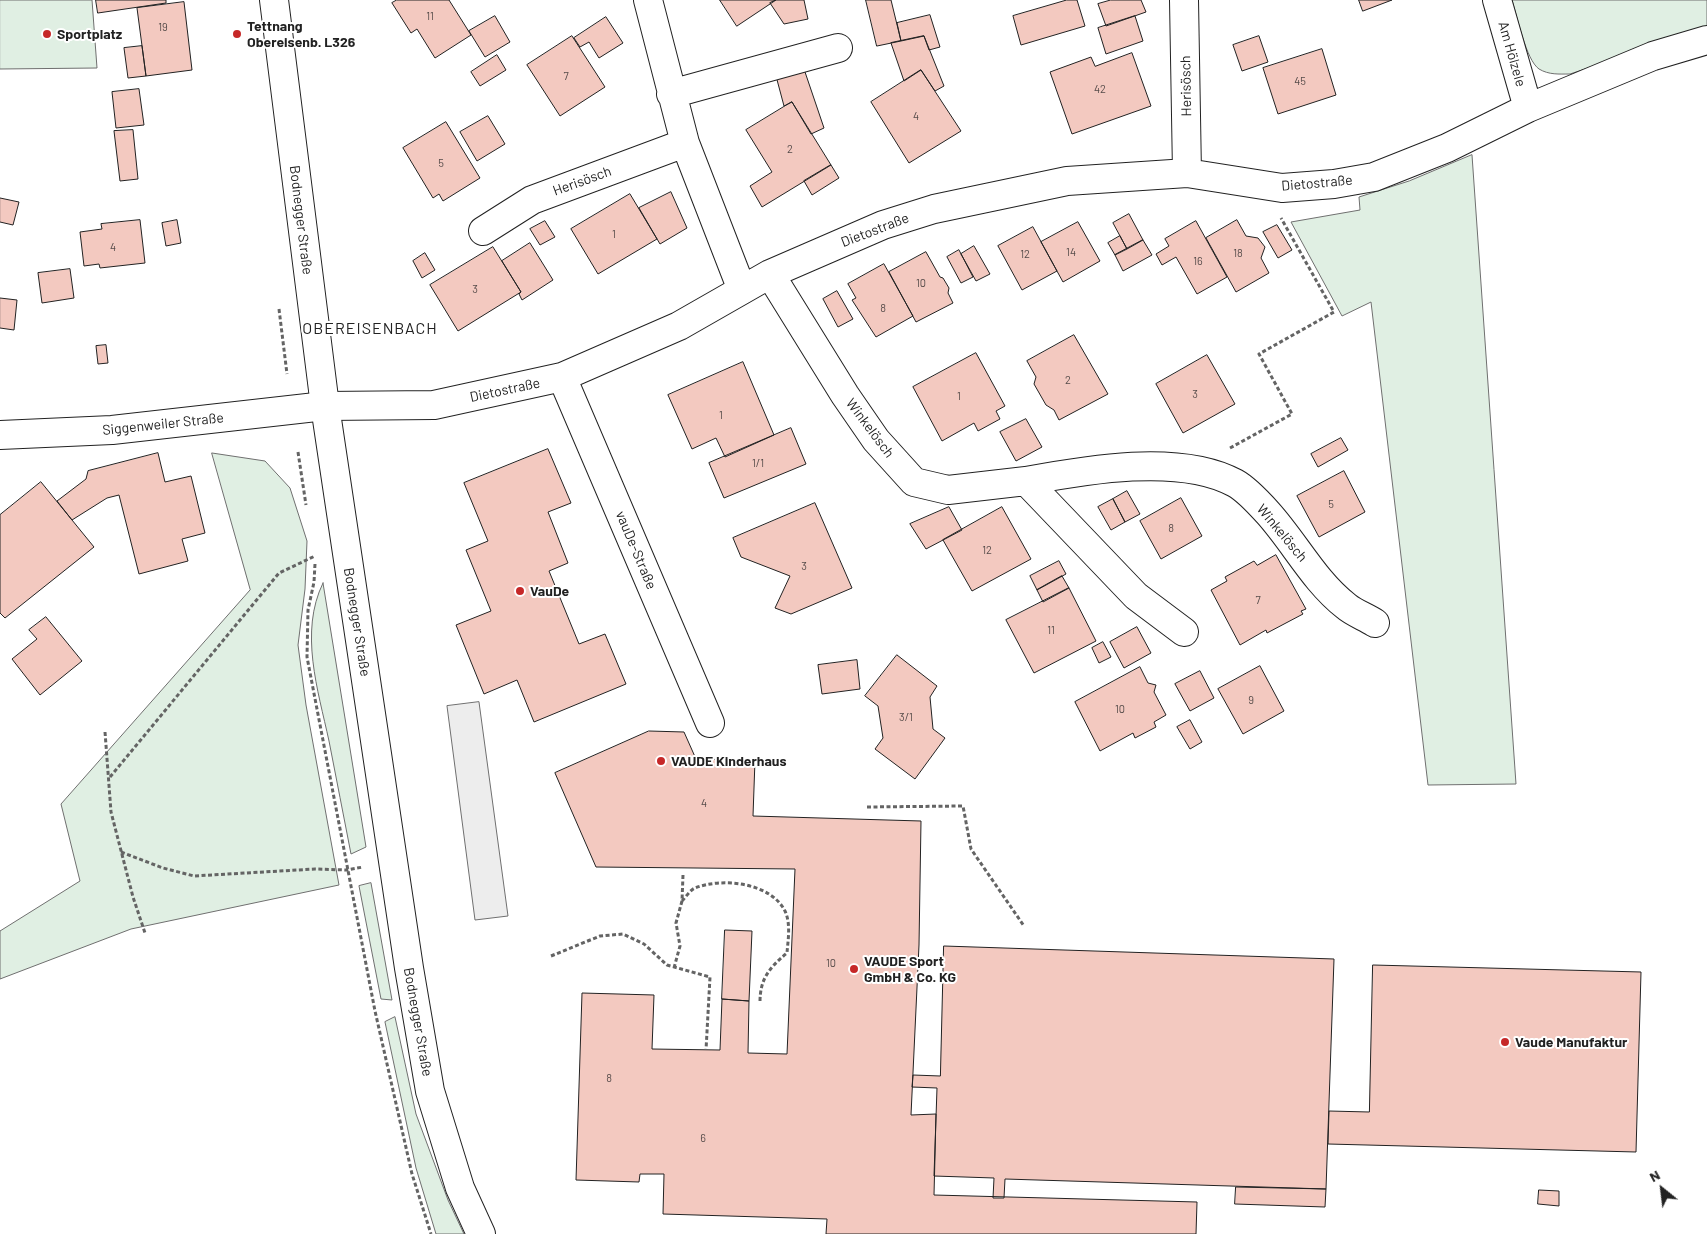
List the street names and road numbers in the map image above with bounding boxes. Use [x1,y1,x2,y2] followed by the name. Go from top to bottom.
[1495,19,1529,89] street label: Am Hölzele
[1177,55,1195,117] street label: Herisösch
[550,163,614,199] street label: Herisösch
[286,164,316,276] street label: Bodnegger Straße
[1281,172,1353,194] street label: Dietostraße
[839,209,911,251] street label: Dietostraße
[468,374,542,406] street label: Dietostraße
[842,395,898,461] street label: Winkelösch
[102,409,224,439] street label: Siggenweiler Straße
[1253,501,1311,565] street label: Winkelösch
[612,508,660,592] street label: vauDe-Straße
[340,566,374,678] street label: Bodnegger Straße
[400,966,436,1078] street label: Bodnegger Straße

